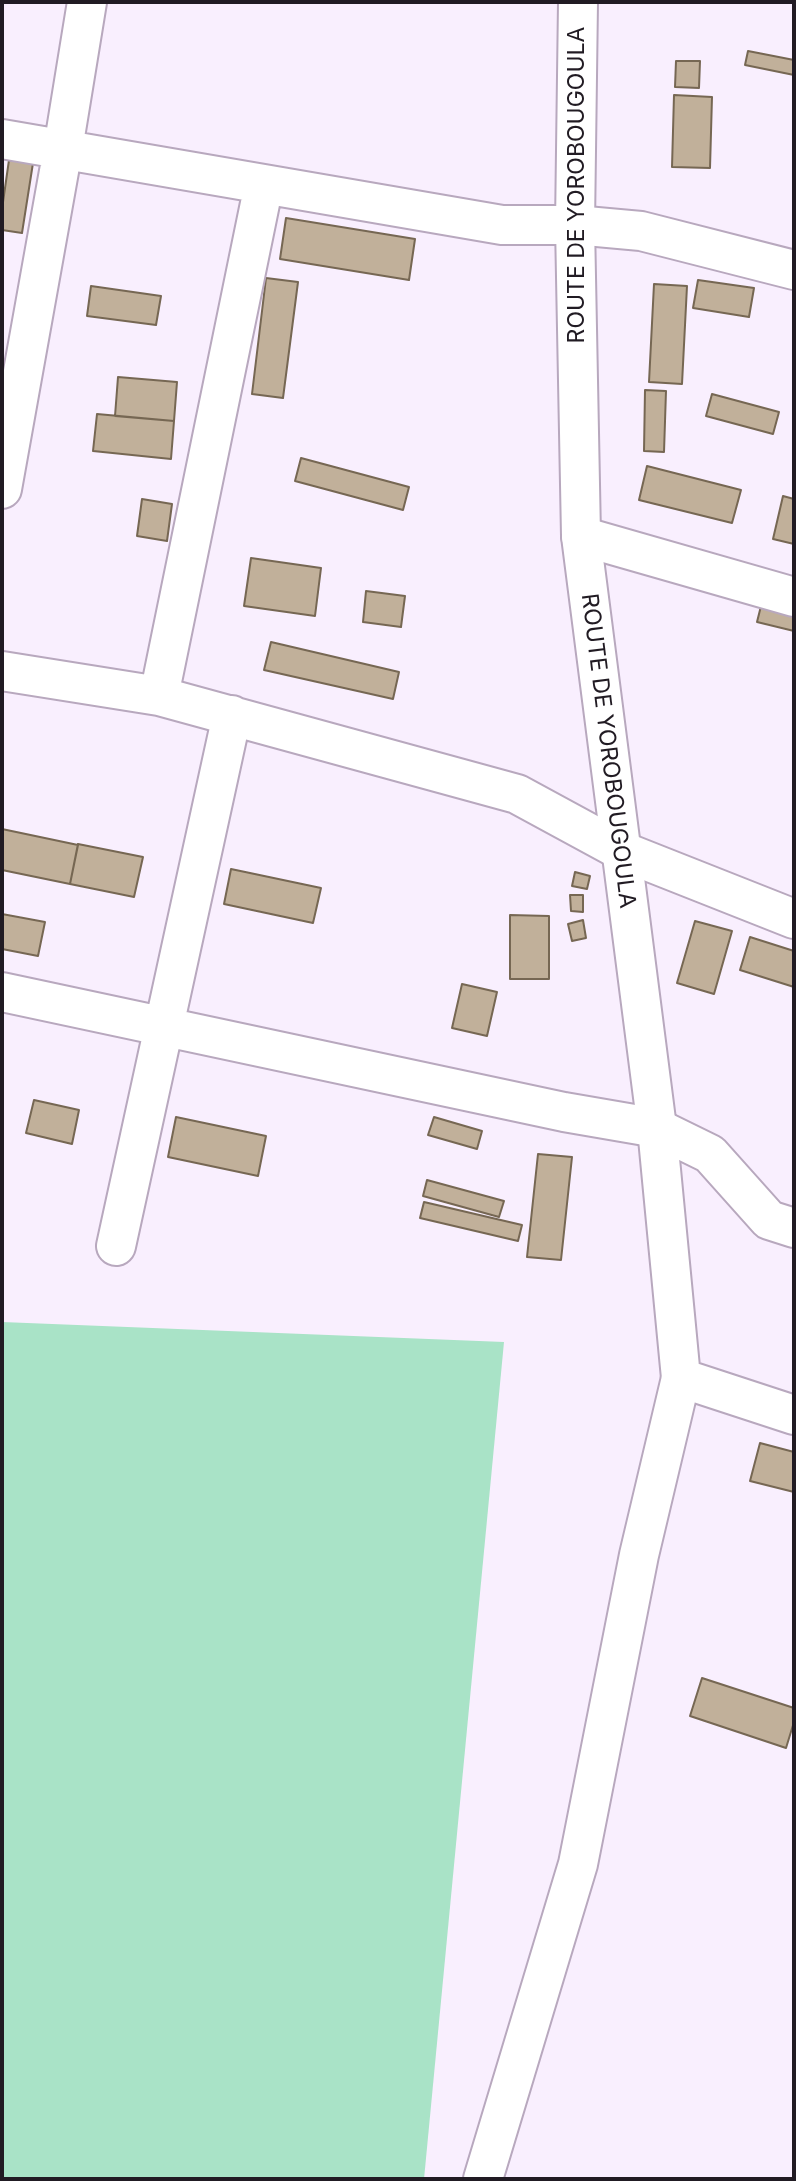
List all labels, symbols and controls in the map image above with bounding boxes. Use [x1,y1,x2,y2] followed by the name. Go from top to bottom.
[563,27,591,343] street label: ROUTE DE YOROBOUGOULA
[575,592,641,910] street label: ROUTE DE YOROBOUGOULA

